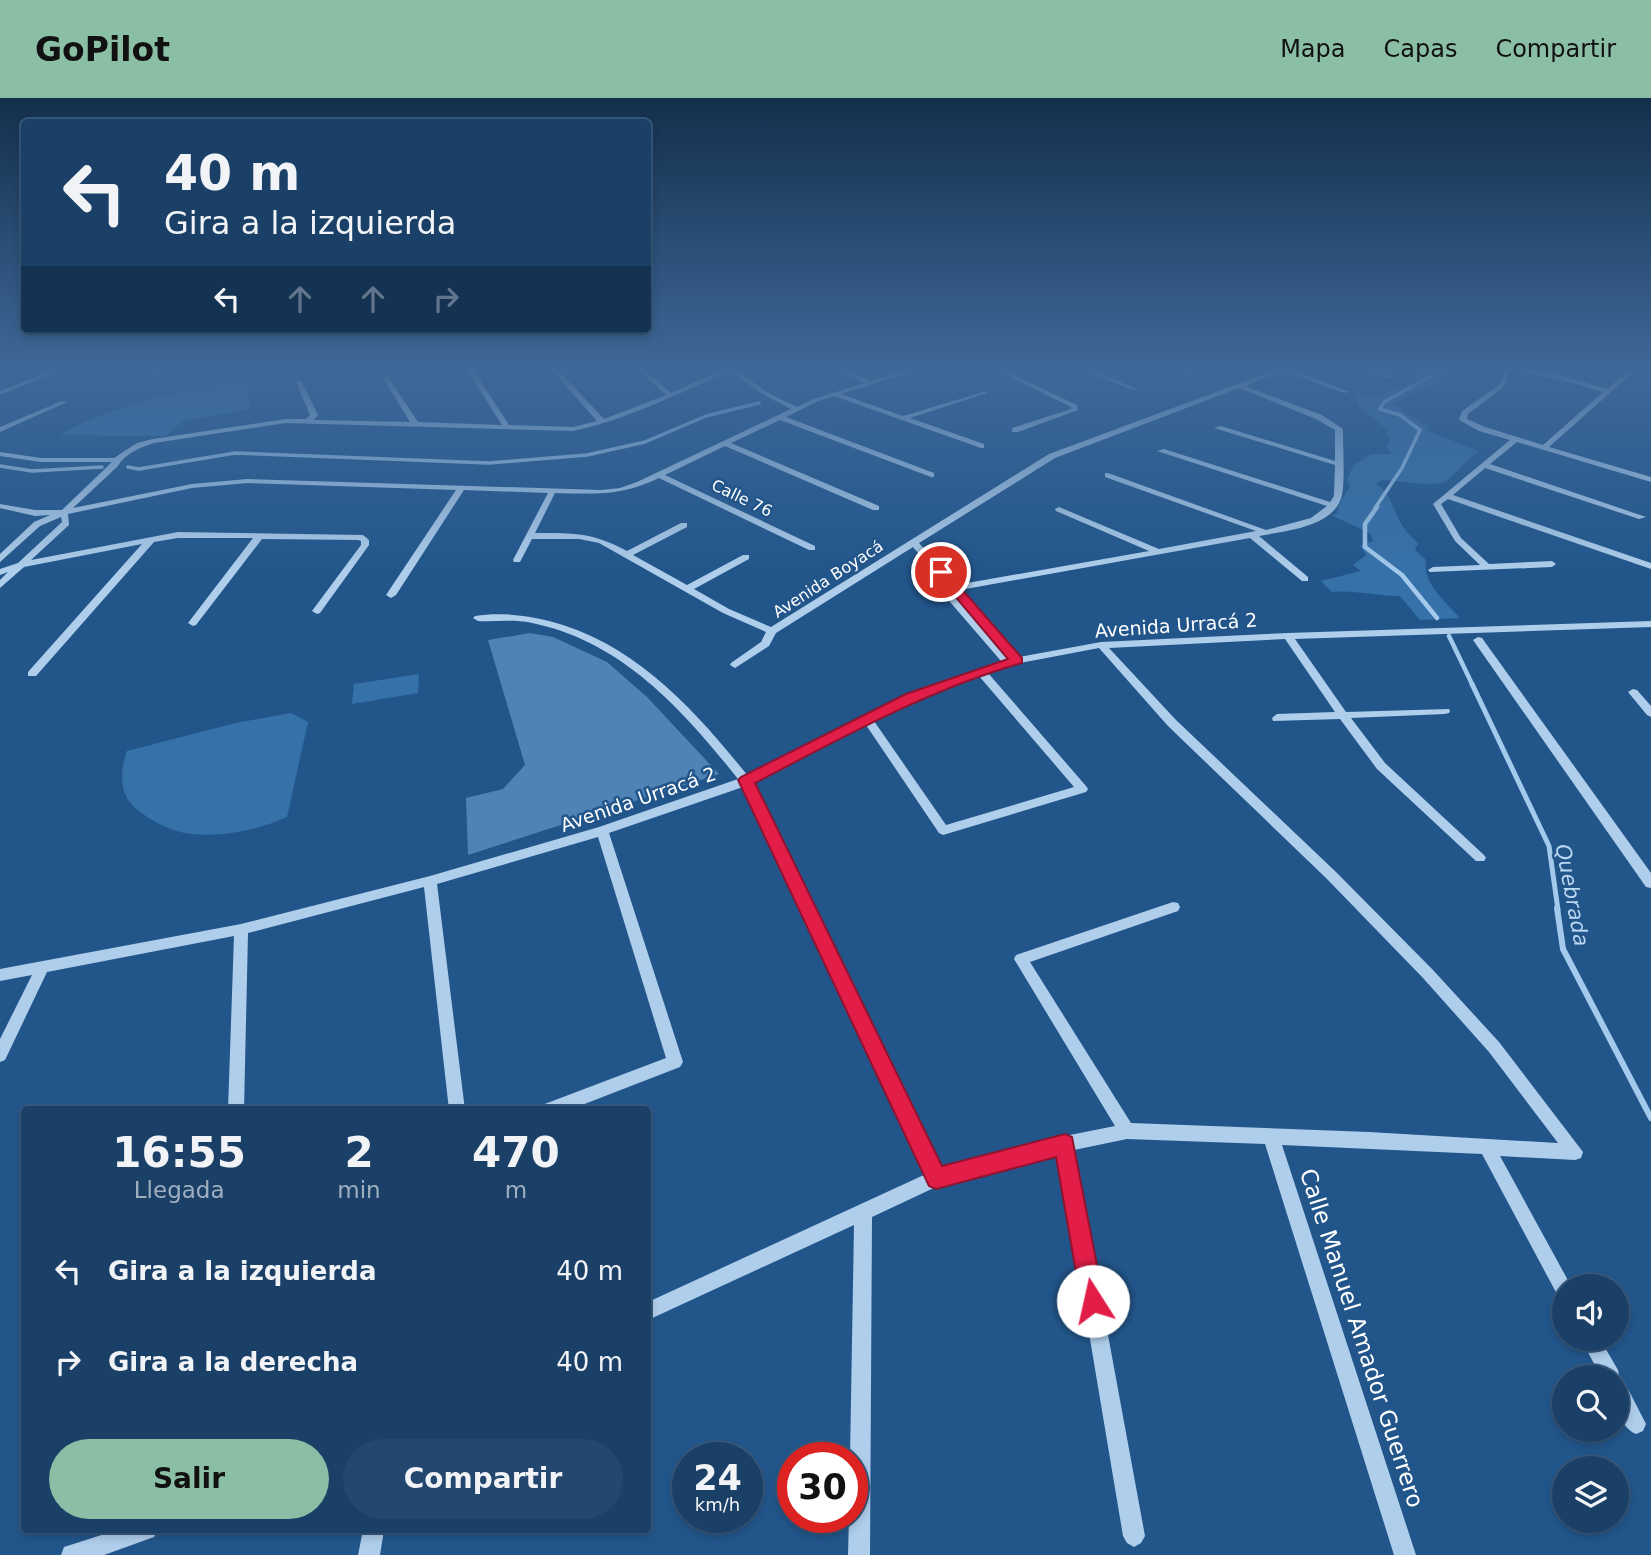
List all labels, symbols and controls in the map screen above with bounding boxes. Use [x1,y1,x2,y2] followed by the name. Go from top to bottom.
[35,30,170,69] text: GoPilot
[1280,35,1346,63] text: Mapa
[1384,35,1457,63] text: Capas
[1495,35,1616,63] text: Compartir
[164,145,300,202] text: 40 m
[49,147,140,238] icon: left
[164,204,456,242] text: Gira a la izquierda
[208,280,246,318] icon: left
[281,280,319,318] icon: ahead
[354,280,392,318] icon: ahead
[427,280,465,318] icon: right
[709,475,775,521] street label: Calle 76
[769,536,887,622] street label: Avenida Boyacá
[911,542,971,602] pin
[922,553,960,591] icon: arrive
[1094,608,1258,642] street label: Avenida Urracá 2
[557,762,719,836] street label: Avenida Urracá 2
[1550,842,1594,948] water label: Quebrada
[112,1128,246,1177] text: 16:55
[344,1128,374,1177] text: 2
[472,1128,560,1177] text: 470
[1295,1165,1429,1511] street label: Calle Manuel Amador Guerrero
[134,1177,225,1203] text: Llegada
[337,1177,381,1203] text: min
[505,1177,527,1203] text: m
[49,1252,87,1290] icon: left
[108,1256,376,1286] text: Gira a la izquierda
[556,1256,623,1286] text: 40 m
[1056,1264,1130,1338] position arrow
[1552,1274,1629,1533] map controls
[1552,1274,1629,1351] button: sound
[49,1343,87,1381] icon: right
[108,1347,358,1377] text: Gira a la derecha
[556,1347,623,1377] text: 40 m
[1552,1365,1629,1442] button: search
[49,1439,329,1519] button: Salir
[343,1439,623,1519] button: Compartir
[777,1442,868,1533] speed limit sign: 30
[1552,1456,1629,1533] button: layers
[693,1458,742,1498] text: 24
[695,1494,740,1515] text: km/h

